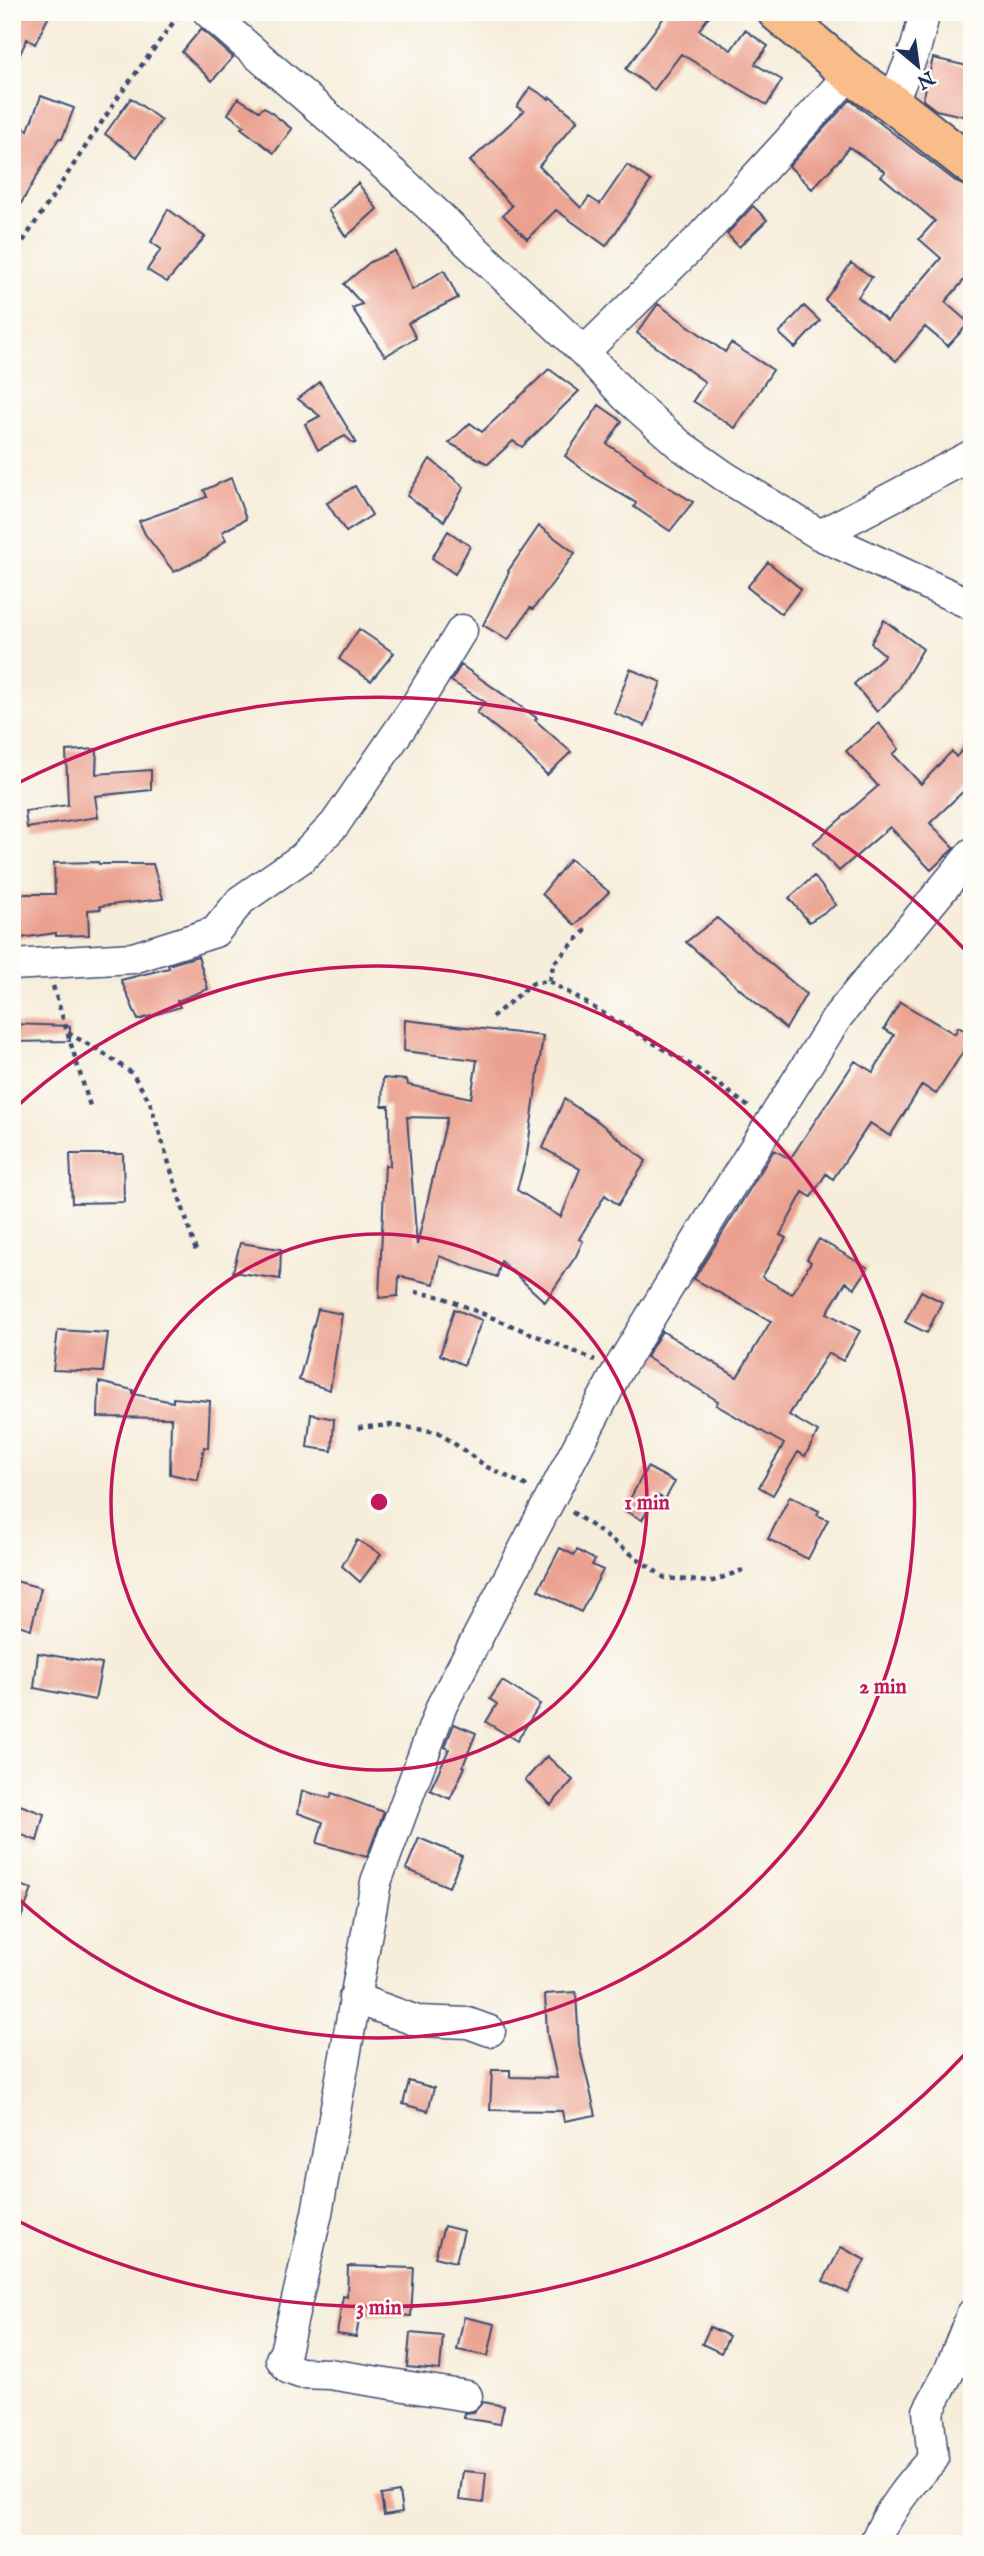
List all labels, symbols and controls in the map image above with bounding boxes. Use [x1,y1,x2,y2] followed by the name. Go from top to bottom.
[883,32,953,102] north arrow
[912,64,939,94] text: N
[367,1490,391,1514] centre of rings
[624,1490,670,1517] text: 1 min
[859,1674,907,1701] text: 2 min
[356,2295,402,2322] text: 3 min

